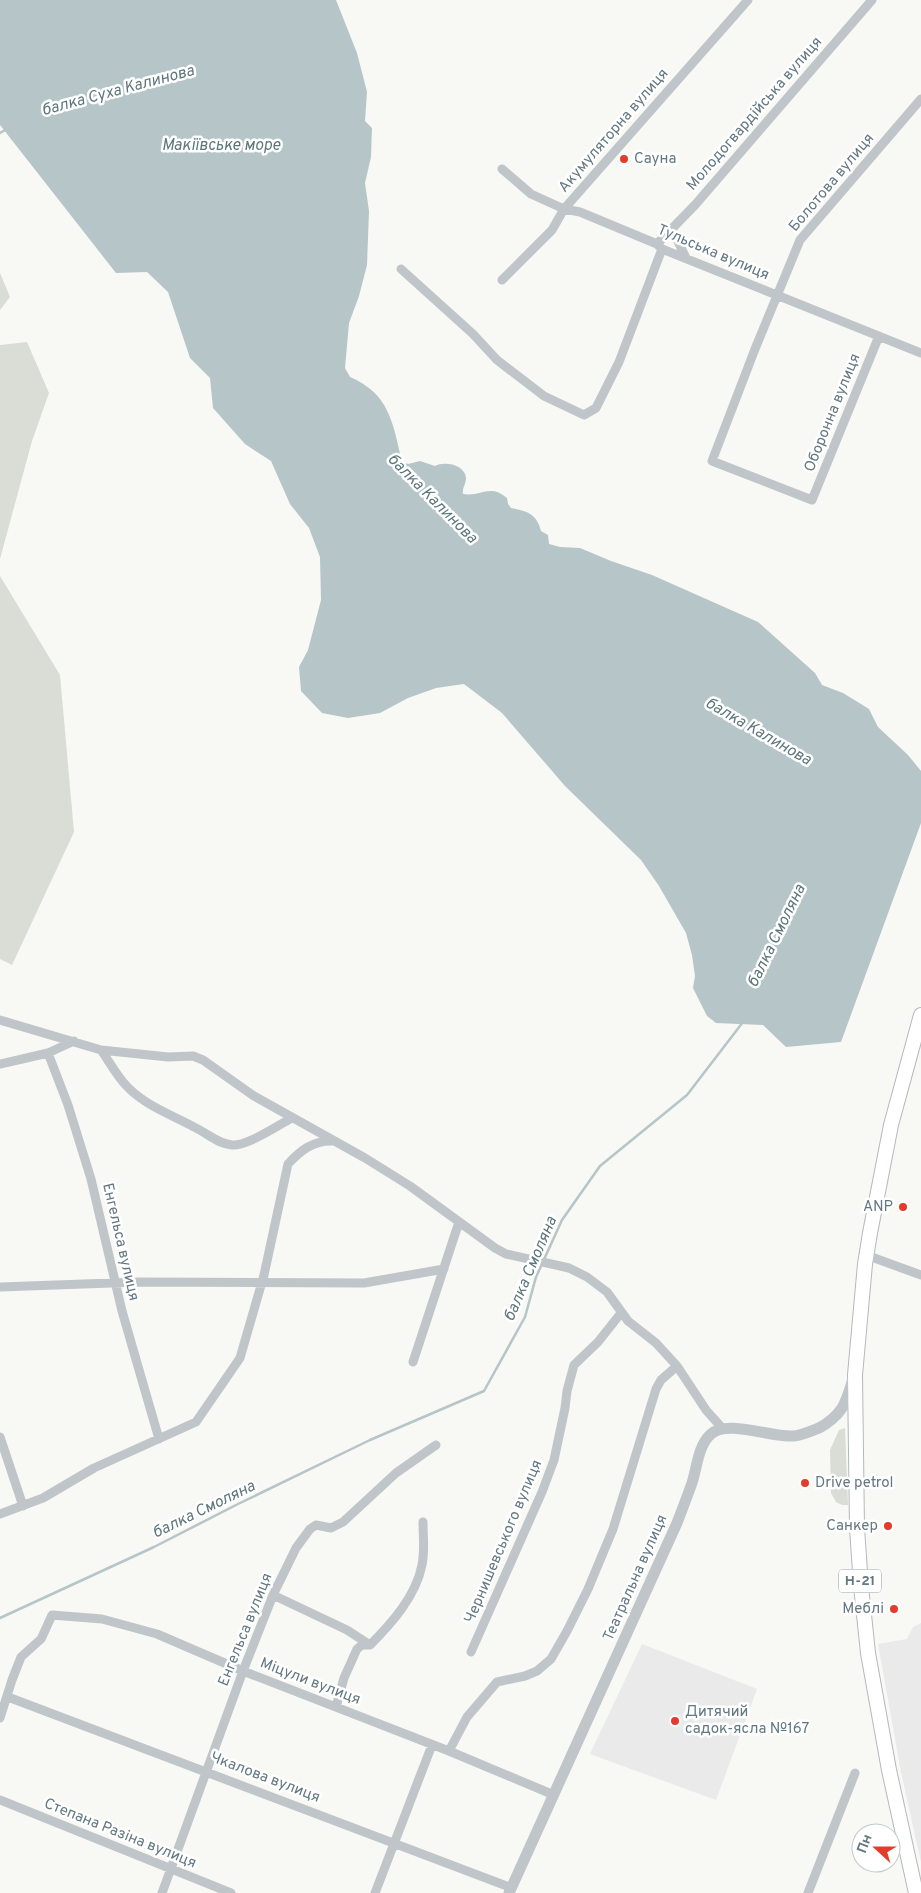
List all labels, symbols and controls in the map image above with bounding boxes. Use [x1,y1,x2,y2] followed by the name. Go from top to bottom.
[683,33,827,195] street label: Молодогвардійська вулиця
[40,61,197,121] water label: балка Суха Калинова
[555,65,673,197] street label: Акумуляторна вулиця
[785,130,879,236] street label: Болотова вулиця
[162,136,281,156] water label: Макіївське море
[634,150,676,169] place label: Сауна
[618,153,630,165] marker: Сауна
[654,221,772,285] street label: Тульська вулиця
[801,351,865,475] street label: Оборонна вулиця
[383,450,482,549] water label: балка Калинова
[701,694,815,771] water label: балка Калинова
[744,881,811,991] water label: балка Смоляна
[97,1181,143,1303] street label: Енгельса вулиця
[863,1198,893,1217] place label: ANP
[897,1201,909,1213] marker: ANP
[500,1213,562,1324] water label: балка Смоляна
[461,1457,547,1627] street label: Чернишевського вулиця
[815,1474,894,1493] place label: Drive petrol
[149,1476,259,1543] water label: балка Смоляна
[799,1477,811,1489] marker: Drive petrol
[600,1512,672,1644] street label: Театральна вулиця
[826,1517,878,1536] place label: Санкер
[882,1520,894,1532] marker: Санкер
[839,1570,881,1592] road number: Н-21
[215,1571,277,1689] street label: Енгельса вулиця
[842,1600,884,1619] place label: Меблі
[888,1603,900,1615] marker: Меблі
[257,1654,363,1710] street label: Міцули вулиця
[685,1703,809,1739] place label: Дитячий садок-ясла №167
[669,1715,681,1727] marker: Дитячий садок-ясла №167
[207,1748,323,1808] street label: Чкалова вулиця
[41,1795,199,1873] street label: Степана Разіна вулиця
[851,1823,901,1873] north arrow
[854,1832,877,1856] text: Пн

